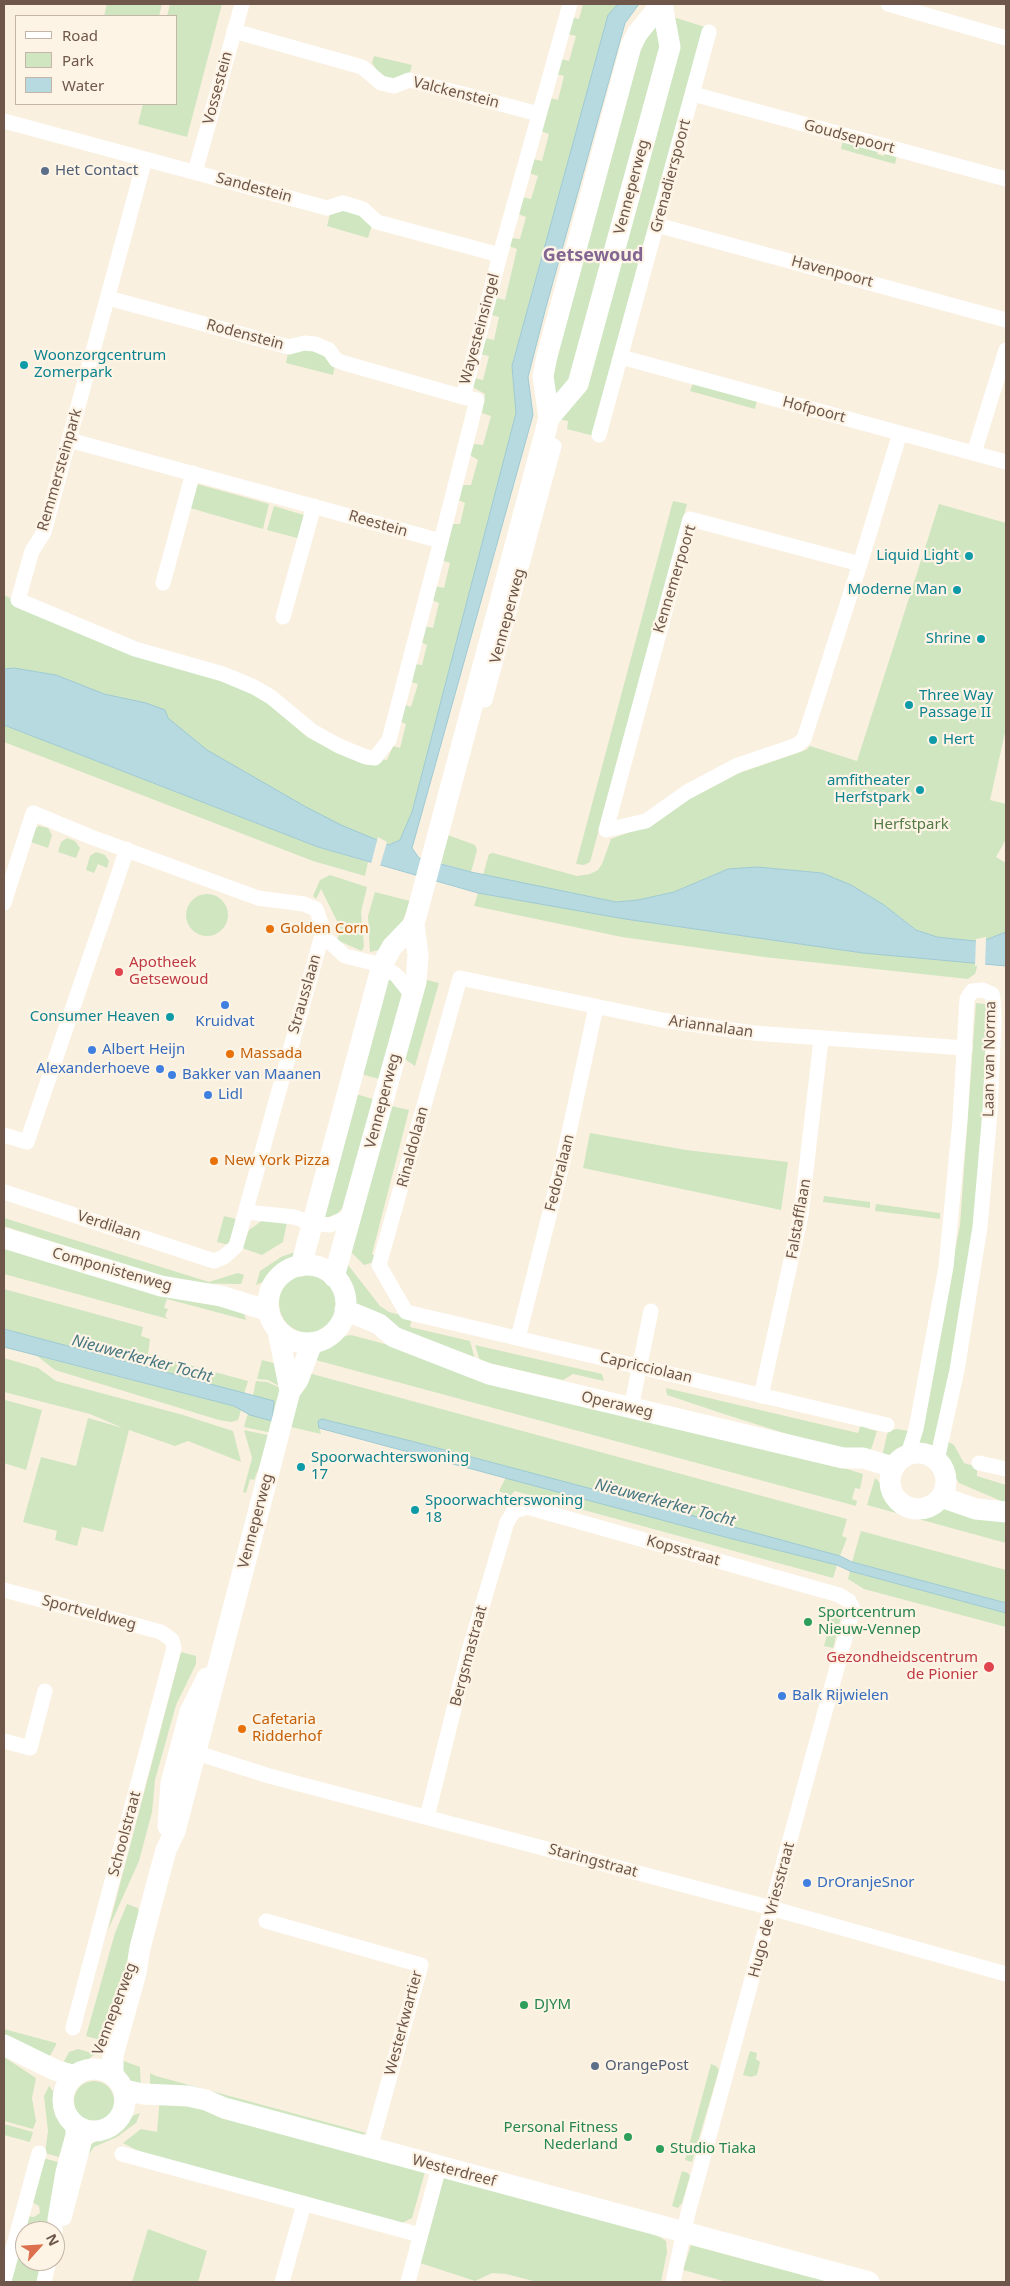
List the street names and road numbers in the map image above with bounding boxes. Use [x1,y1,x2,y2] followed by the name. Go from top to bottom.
[200,50,236,126] street label: Vossestein
[411,74,501,112] street label: Valckenstein
[802,116,896,158] street label: Goudsepoort
[647,117,695,235] street label: Grenadierspoort
[611,138,653,236] street label: Venneperweg
[214,169,294,207] street label: Sandestein
[789,252,875,292] street label: Havenpoort
[457,271,503,387] street label: Wayesteinsingel
[204,316,286,354] street label: Rodenstein
[781,393,847,427] street label: Hofpoort
[34,407,86,533] street label: Remmersteinpark
[346,507,410,541] street label: Reestein
[650,523,700,635] street label: Kennemerpoort
[487,567,529,665] street label: Venneperweg
[285,952,325,1036] street label: Strausslaan
[980,1001,1000,1117] street label: Laan van Norma
[668,1012,754,1042] street label: Ariannalaan
[362,1052,404,1150] street label: Venneperweg
[394,1105,432,1189] street label: Rinaldolaan
[542,1133,578,1213] street label: Fedoralaan
[783,1177,815,1261] street label: Falstafflaan
[75,1207,143,1245] street label: Verdilaan
[50,1244,174,1296] street label: Componistenweg
[598,1349,694,1387] street label: Capricciolaan
[579,1388,655,1422] street label: Operaweg
[235,1472,277,1570] street label: Venneperweg
[644,1532,722,1570] street label: Kopsstraat
[40,1592,138,1634] street label: Sportveldweg
[447,1604,491,1708] street label: Bergsmastraat
[105,1789,145,1879] street label: Schoolstraat
[547,1840,639,1882] street label: Staringstraat
[745,1840,799,1980] street label: Hugo de Vriesstraat
[89,1960,141,2058] street label: Venneperweg
[381,1969,427,2077] street label: Westerkwartier
[410,2151,498,2191] street label: Westerdreef

